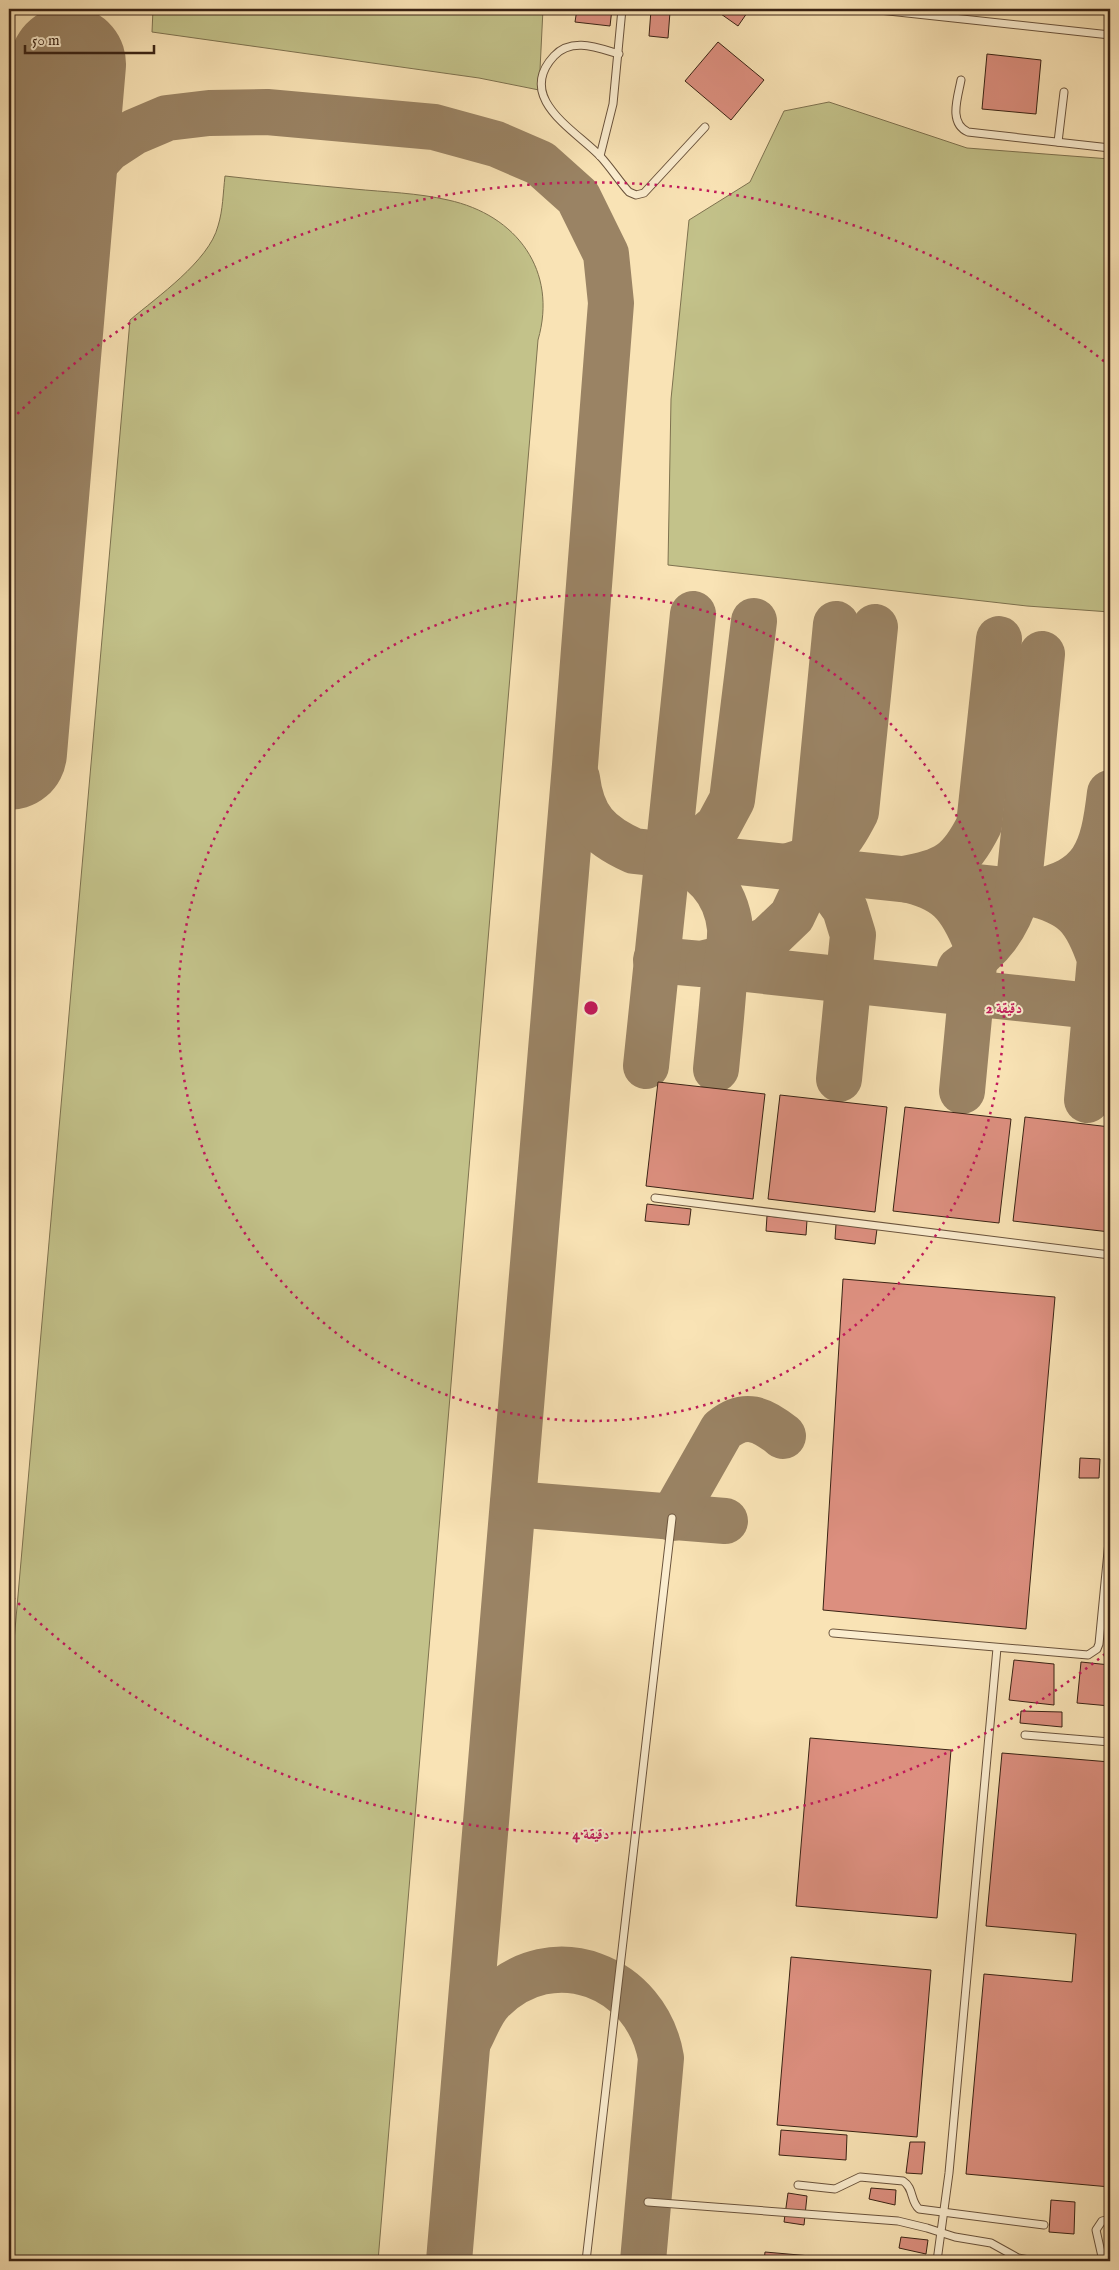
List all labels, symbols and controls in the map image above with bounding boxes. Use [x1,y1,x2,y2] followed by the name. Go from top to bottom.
[25,22,154,54] scale bar
[32,31,60,50] text: 50 m
[582,999,600,1017] centre of rings
[986,999,1022,1018] text: 2 دقيقة
[573,1825,609,1844] text: 4 دقيقة

